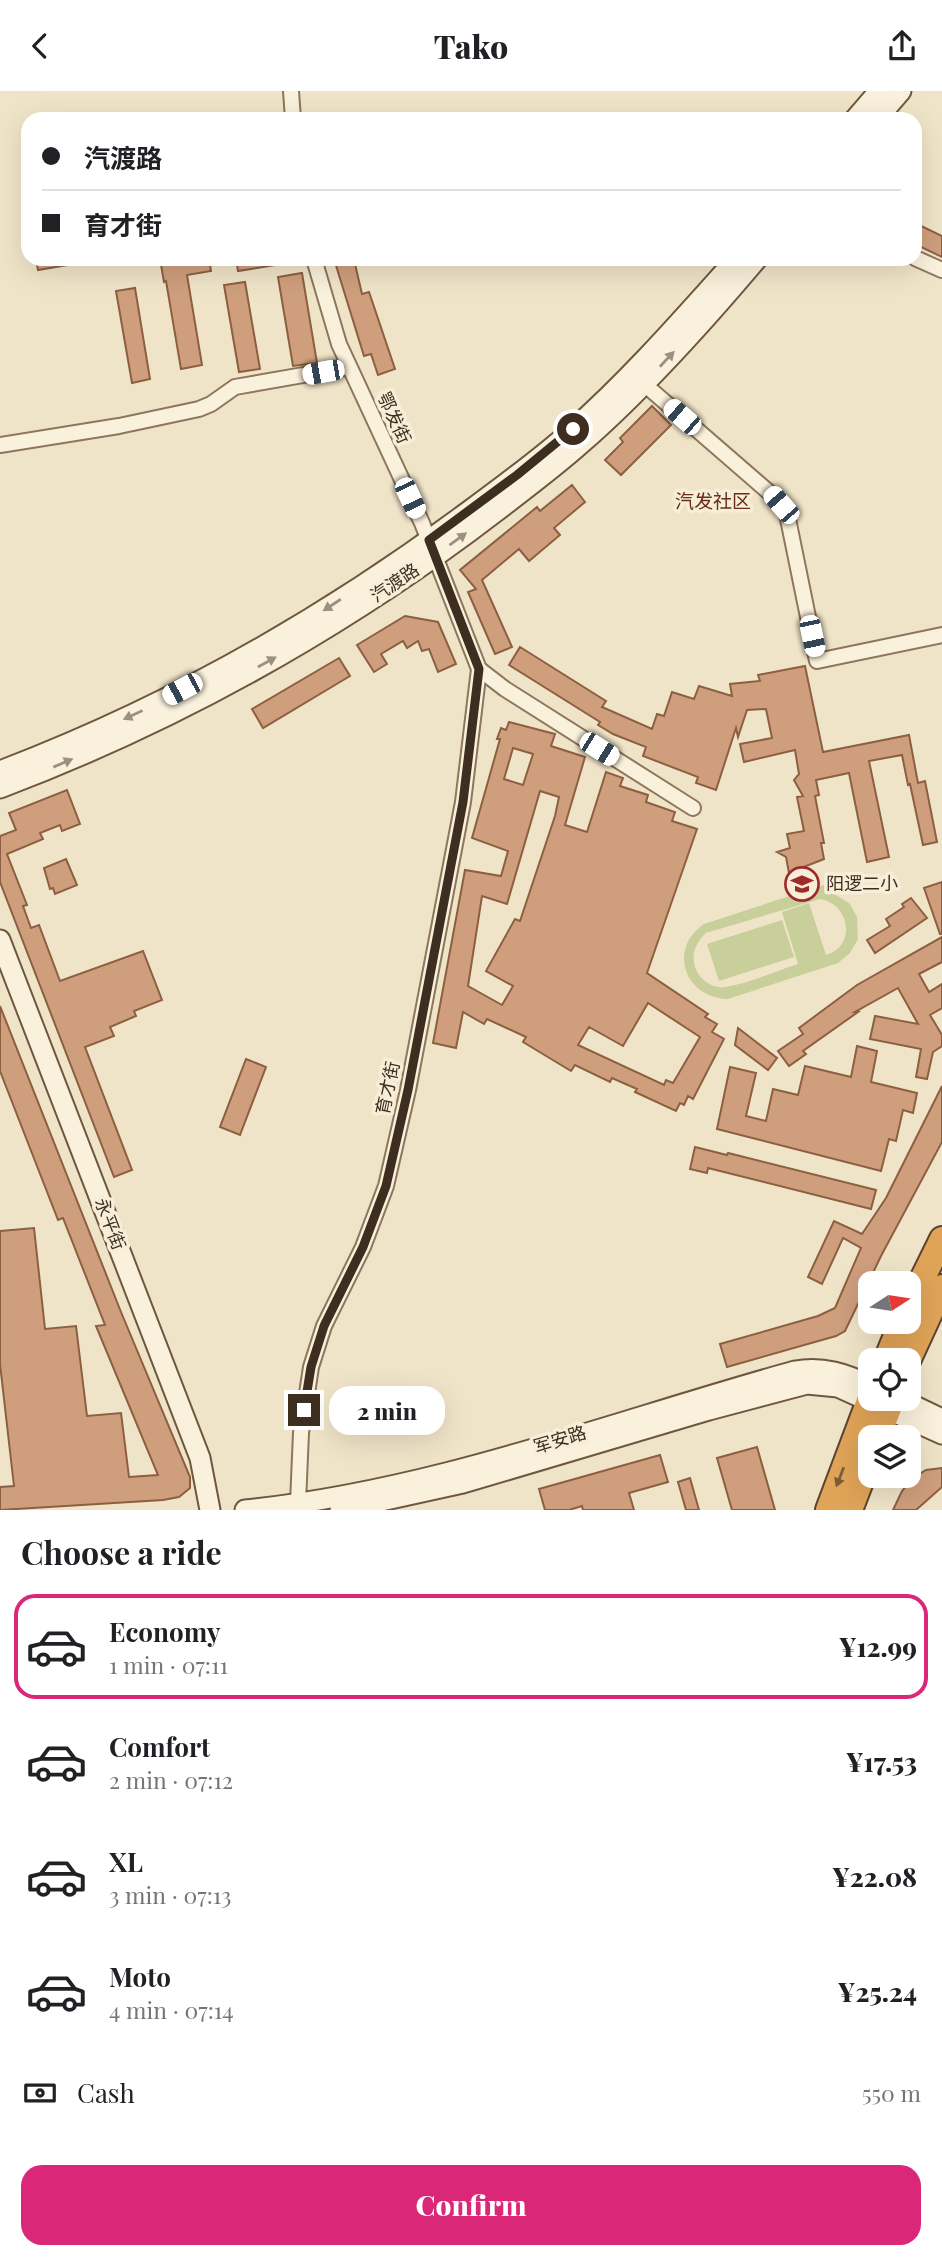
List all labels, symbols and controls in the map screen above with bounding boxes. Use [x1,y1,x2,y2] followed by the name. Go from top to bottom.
[434,24,508,67] text: Tako
[21,27,59,65] icon: back
[883,27,921,65] icon: share
[84,140,162,175] text: 汽渡路
[84,207,162,242] text: 育才街
[658,351,674,368] one-way arrow
[301,358,346,386] car
[373,388,417,447] street label: 鄂发街
[660,395,705,439] car
[557,413,589,445] route start
[392,475,429,521] car
[760,482,803,528] car
[675,487,751,513] district label: 汽发社区
[449,532,467,546] one-way arrow
[365,557,424,607] street label: 汽渡路
[323,599,342,612] one-way arrow
[798,613,827,659] car
[257,656,277,668] one-way arrow
[159,670,206,708] car
[123,709,143,721] one-way arrow
[576,729,623,769] car
[53,757,74,768] one-way arrow
[783,865,821,903] school or university icon: 阳逻二小
[826,871,898,895] place label: 阳逻二小
[370,1059,404,1117] street label: 育才街
[90,1194,132,1253] street label: 永平街
[858,1271,920,1333] north arrow
[858,1271,921,1488] map controls
[858,1348,921,1411] button: locate
[328,1385,444,1435] callout: 2 min
[288,1394,320,1426] route end
[357,1395,417,1426] text: 2 min
[530,1420,589,1458] street label: 军安路
[858,1425,921,1488] button: layers
[834,1466,845,1487] one-way arrow
[21,1530,222,1573] text: Choose a ride
[109,1614,220,1649] text: Economy
[25,1615,88,1678] icon: car
[839,1629,917,1664] text: ¥12.99
[109,1649,228,1680] text: 1 min · 07:11
[109,1729,210,1764] text: Comfort
[25,1730,88,1793] icon: car
[846,1744,917,1779] text: ¥17.53
[109,1764,233,1795] text: 2 min · 07:12
[109,1844,143,1879] text: XL
[25,1845,88,1908] icon: car
[832,1859,917,1894] text: ¥22.08
[109,1879,231,1910] text: 3 min · 07:13
[109,1959,171,1994] text: Moto
[25,1960,88,2023] icon: car
[838,1974,917,2009] text: ¥25.24
[109,1994,234,2025] text: 4 min · 07:14
[21,2074,59,2112] icon: cash
[77,2075,135,2110] text: Cash
[862,2077,921,2108] text: 550 m
[21,2165,921,2245] button: Confirm

